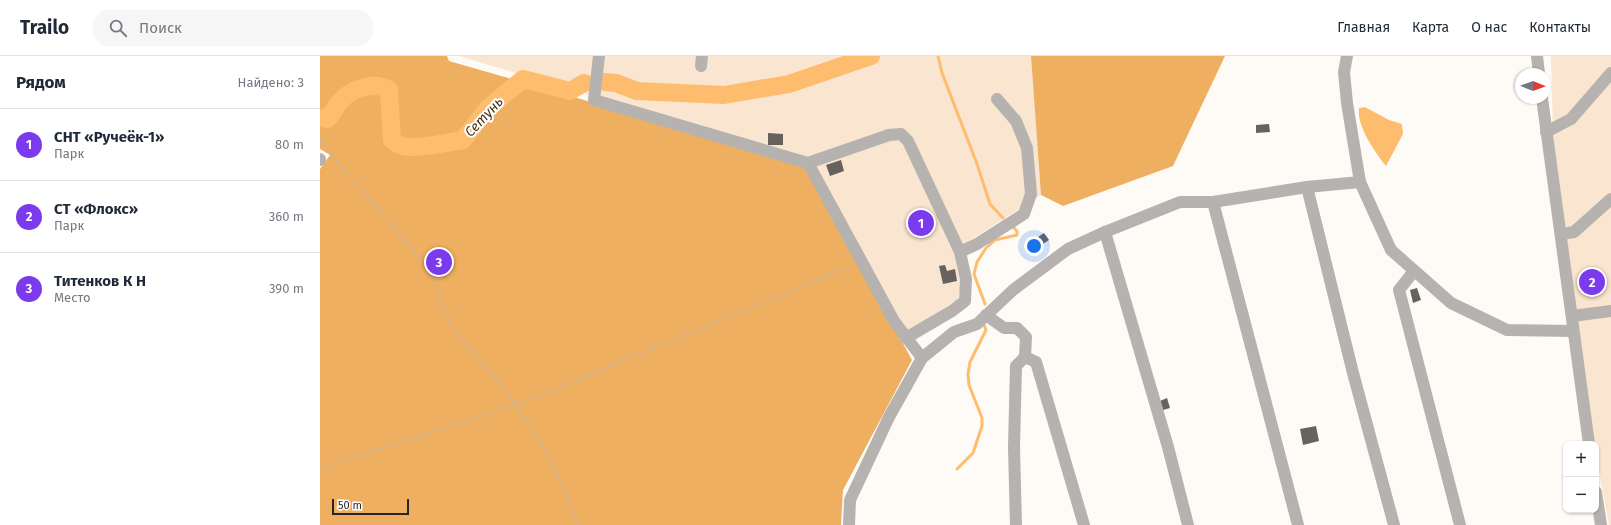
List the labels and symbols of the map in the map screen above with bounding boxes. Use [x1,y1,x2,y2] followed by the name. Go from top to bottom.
[1515,68,1551,104] north arrow
[461,93,507,141] water label: Сетунь
[908,208,934,238] pin: 1
[1024,236,1044,256] your location
[426,247,452,277] pin: 3
[1579,267,1605,297] pin: 2
[332,497,409,516] scale bar

